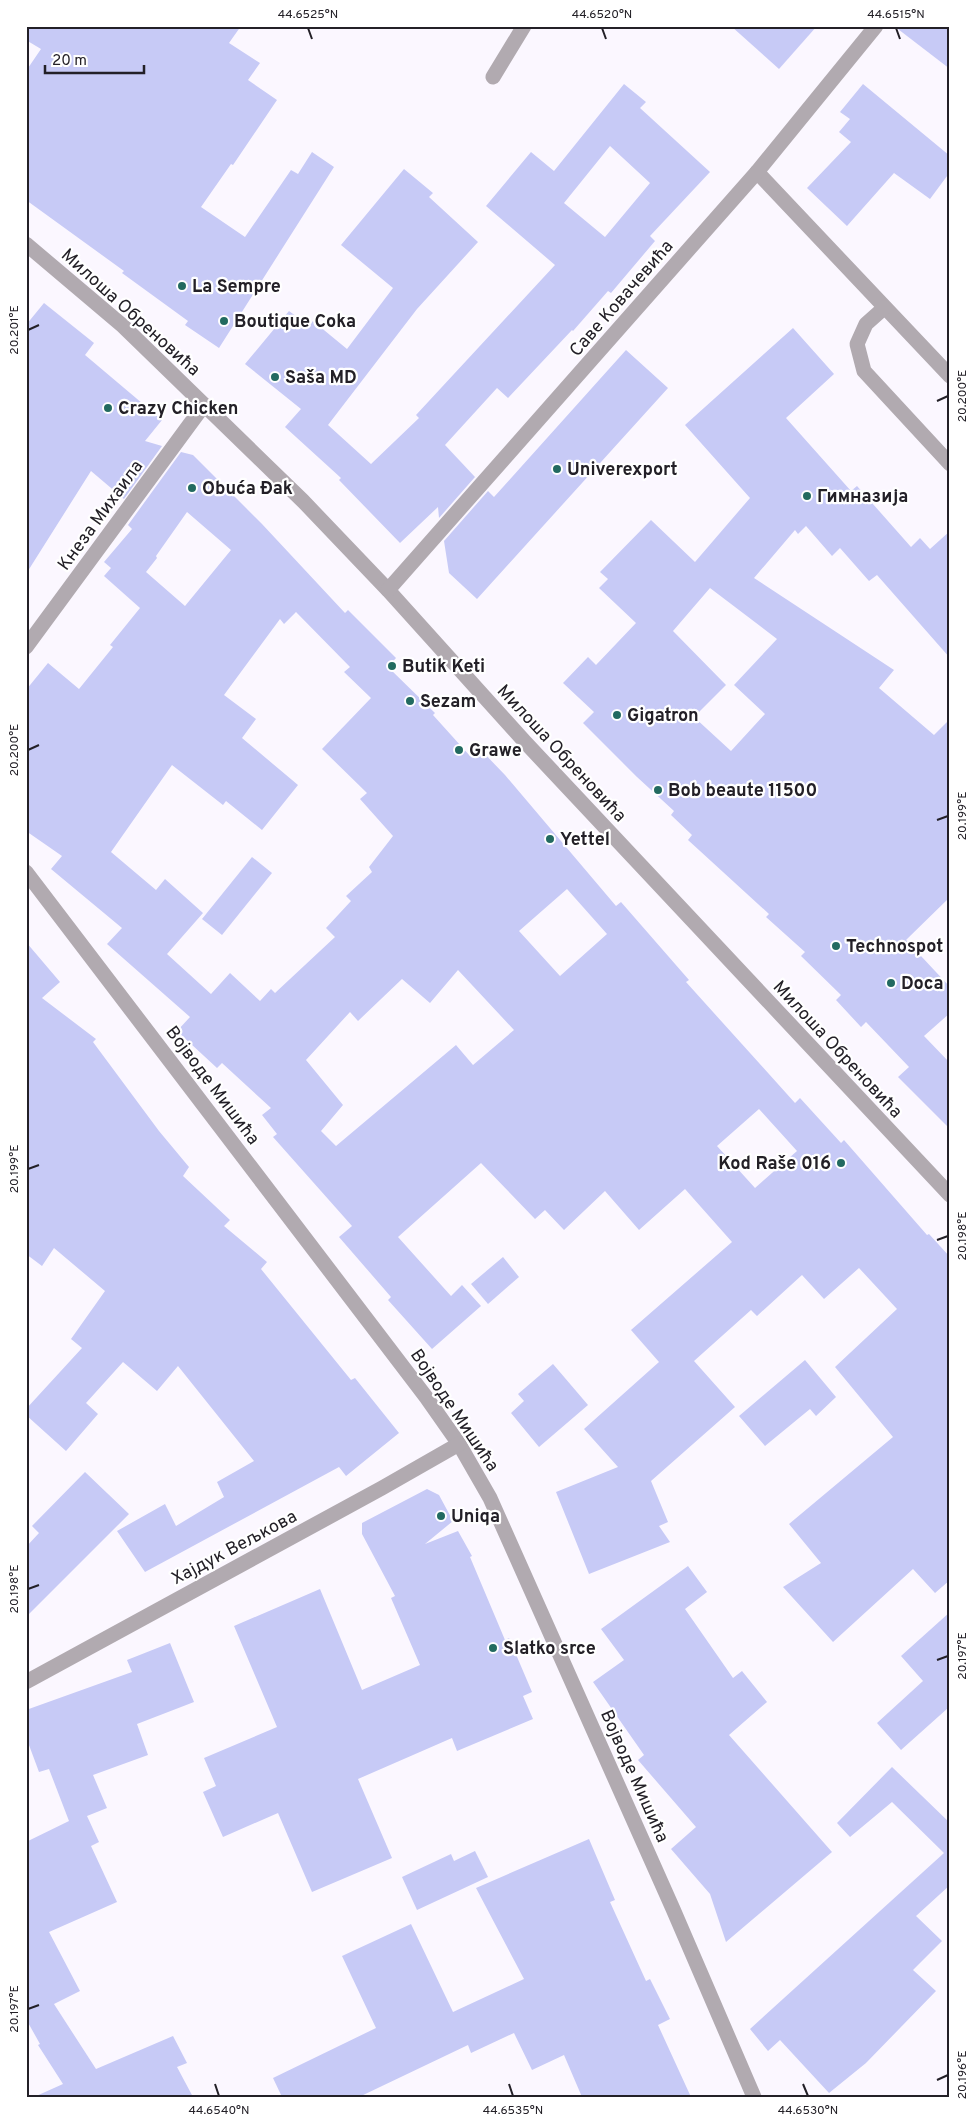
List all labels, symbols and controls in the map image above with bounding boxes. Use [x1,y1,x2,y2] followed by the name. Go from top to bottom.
[278,7,338,23] text: 44.6525°N
[572,7,632,23] text: 44.6520°N
[867,7,925,23] text: 44.6515°N
[45,42,144,74] scale bar
[52,52,87,71] text: 20 m
[565,236,679,362] street label: Саве Ковачевића
[55,244,204,382] street label: Милоша Обреновића
[192,276,281,299] place label: La Sempre
[176,280,188,292] marker: La Sempre
[7,305,23,355] text: 20.201°E
[234,311,356,334] place label: Boutique Coka
[218,315,230,327] marker: Boutique Coka
[285,367,357,390] place label: Saša MD
[955,370,971,422] text: 20.200°E
[269,371,281,383] marker: Saša MD
[118,398,239,421] place label: Crazy Chicken
[102,402,114,414] marker: Crazy Chicken
[53,456,149,576] street label: Кнеза Михаила
[567,459,678,482] place label: Univerexport
[551,463,563,475] marker: Univerexport
[202,478,293,501] place label: Obuća Đak
[186,482,198,494] marker: Obuća Đak
[817,486,908,509] place label: Гимназија
[801,490,813,502] marker: Гимназија
[402,656,485,679] place label: Butik Keti
[386,660,398,672] marker: Butik Keti
[491,680,631,828] street label: Милоша Обреновића
[420,691,476,714] place label: Sezam
[404,695,416,707] marker: Sezam
[627,705,699,728] place label: Gigatron
[611,709,623,721] marker: Gigatron
[7,724,23,776] text: 20.200°E
[469,740,522,763] place label: Grawe
[453,744,465,756] marker: Grawe
[668,780,817,803] place label: Bob beaute 11500
[652,784,664,796] marker: Bob beaute 11500
[955,792,971,840] text: 20.199°E
[560,829,610,852] place label: Yettel
[544,833,556,845] marker: Yettel
[846,936,943,959] place label: Technospot
[830,940,842,952] marker: Technospot
[901,973,944,996] place label: Doca
[767,976,907,1124] street label: Милоша Обреновића
[885,977,897,989] marker: Doca
[160,1022,264,1150] street label: Војводе Мишића
[7,1145,23,1193] text: 20.199°E
[718,1153,831,1176] place label: Kod Raše 016
[835,1157,847,1169] marker: Kod Raše 016
[955,1212,971,1260] text: 20.198°E
[404,1345,503,1477] street label: Војводе Мишића
[168,1506,301,1591] street label: Хајдук Вељкова
[451,1506,500,1529] place label: Uniqa
[435,1510,447,1522] marker: Uniqa
[7,1565,23,1613] text: 20.198°E
[955,1632,971,1680] text: 20.197°E
[503,1638,596,1661] place label: Slatko srce
[487,1642,499,1654] marker: Slatko srce
[594,1707,673,1847] street label: Војводе Мишића
[7,1985,23,2033] text: 20.197°E
[955,2051,971,2099] text: 20.196°E
[189,2103,250,2119] text: 44.6540°N
[483,2103,543,2119] text: 44.6535°N
[778,2103,838,2119] text: 44.6530°N

